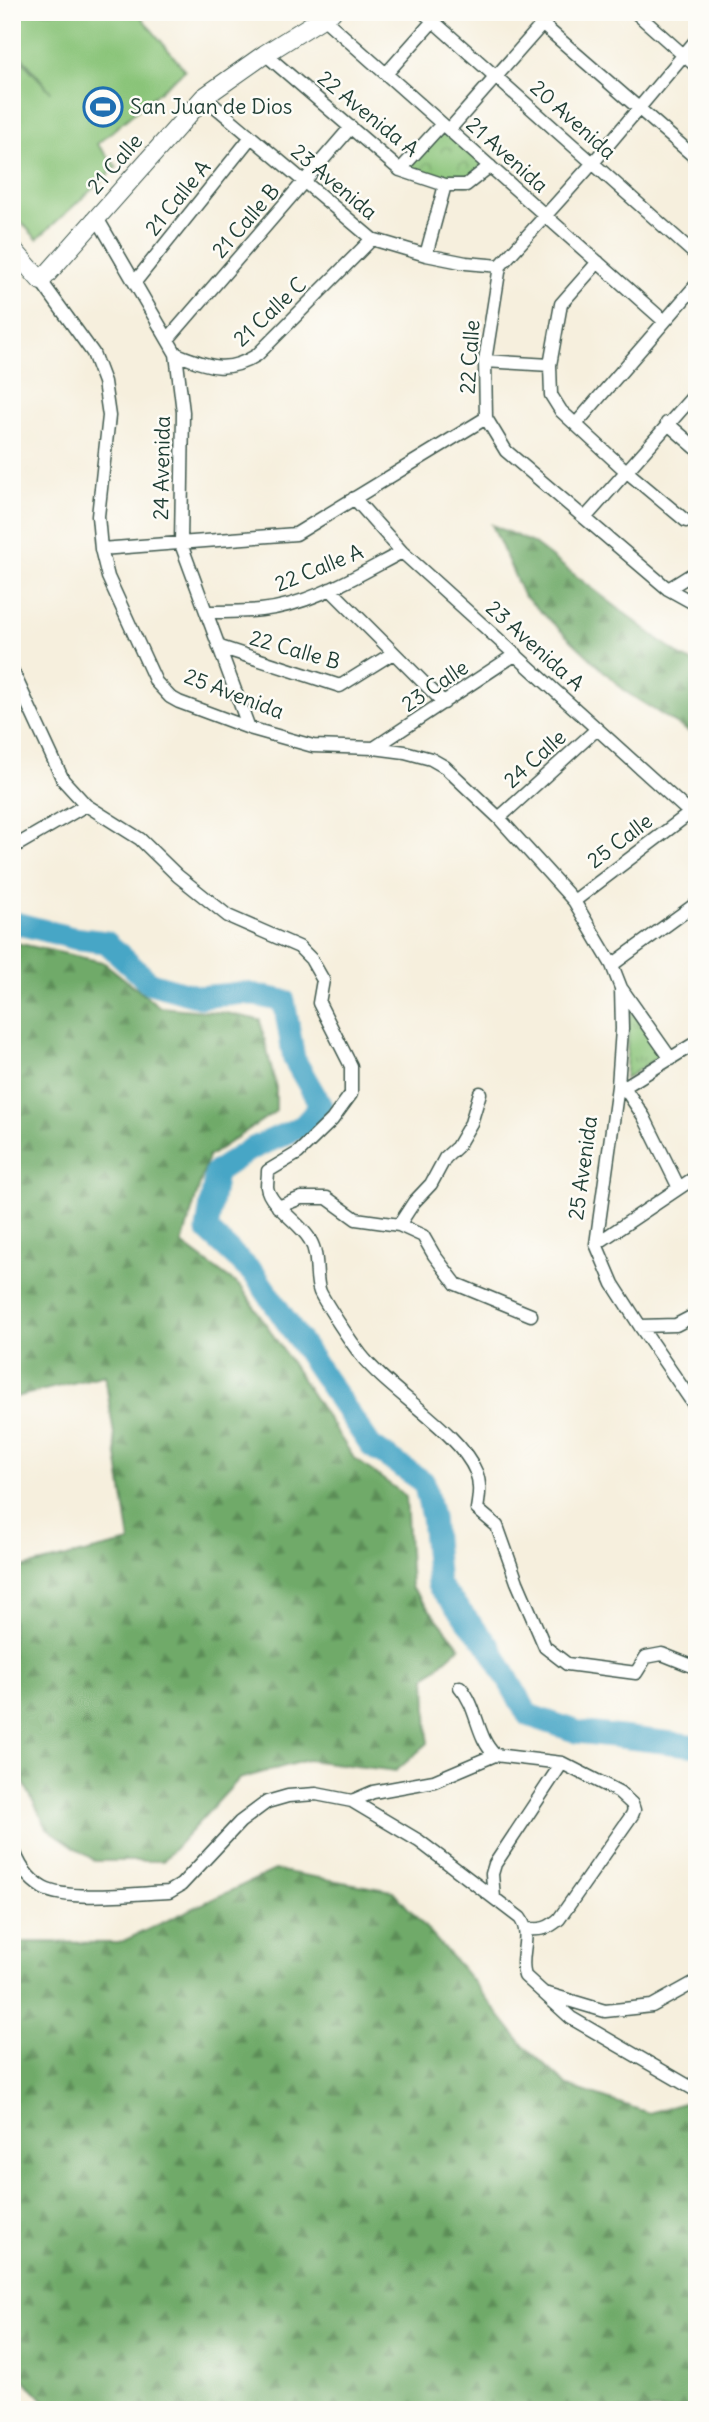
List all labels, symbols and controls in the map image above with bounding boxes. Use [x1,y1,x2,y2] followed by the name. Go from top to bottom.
[312,65,424,163] street label: 22 Avenida A
[525,74,622,165] street label: 20 Avenida
[82,86,124,128] sports icon: San Juan de Dios
[130,93,292,120] place label: San Juan de Dios
[461,111,554,198] street label: 21 Avenida
[81,128,148,199] street label: 21 Calle
[286,138,383,226] street label: 23 Avenida
[139,154,216,241] street label: 21 Calle A
[206,178,285,263] street label: 21 Calle B
[228,271,312,352] street label: 21 Calle C
[453,319,486,395] street label: 22 Calle
[147,416,176,520] street label: 24 Avenida
[271,538,367,597] street label: 22 Calle A
[481,594,590,697] street label: 23 Avenida A
[247,624,344,675] street label: 22 Calle B
[396,653,473,718] street label: 23 Calle
[180,662,288,725] street label: 25 Avenida
[498,724,571,794] street label: 24 Calle
[582,807,658,874] street label: 25 Calle
[562,1114,603,1222] street label: 25 Avenida

